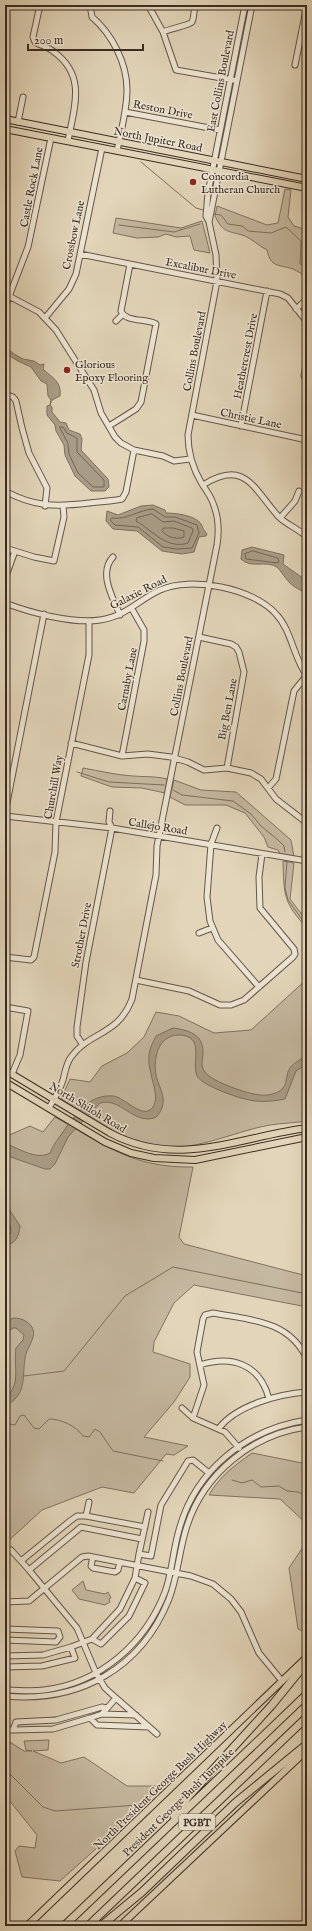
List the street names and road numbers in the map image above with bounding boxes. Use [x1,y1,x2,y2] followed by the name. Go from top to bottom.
[204,29,238,133] street label: East Collins Boulevard
[132,97,194,123] street label: Reston Drive
[112,125,203,155] street label: North Jupiter Road
[17,146,47,228] street label: Castle Rock Lane
[60,199,88,271] street label: Crossbow Lane
[164,255,237,283] street label: Excalibur Drive
[180,310,210,392] street label: Collins Boulevard
[231,312,261,400] street label: Heathercrest Drive
[219,406,283,432] street label: Christie Lane
[108,573,169,613] street label: Galaxie Road
[167,635,197,717] street label: Collins Boulevard
[115,646,141,712] street label: Carnaby Lane
[215,677,241,741] street label: Big Ben Lane
[41,753,67,820] street label: Churchill Way
[127,815,188,839] street label: Callejo Road
[69,901,95,969] street label: Strother Drive
[46,1079,129,1136] street label: North Shiloh Road
[91,1718,231,1853] street label: North President George Bush Highway
[120,1746,237,1860] street label: President George Bush Turnpike
[179,1814,215,1830] road number: PGBT

